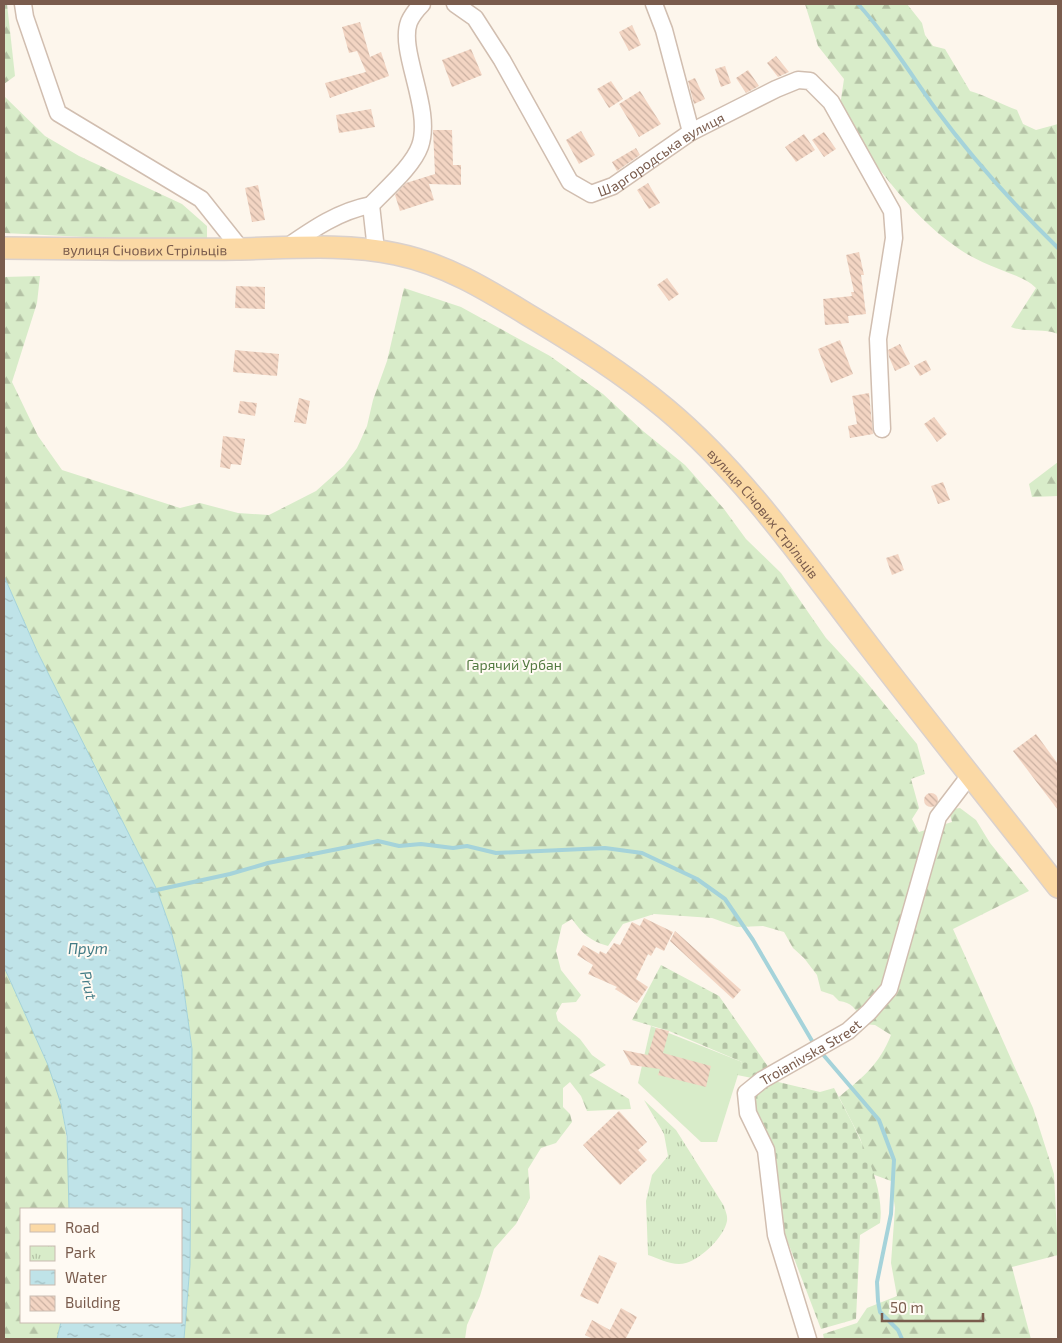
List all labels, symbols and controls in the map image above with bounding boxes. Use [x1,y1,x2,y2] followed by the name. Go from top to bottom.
[595,108,727,199] street label: Шаргородська вулиця
[62,240,227,258] street label: вулиця Січових Стрільців
[705,444,823,582] street label: вулиця Січових Стрільців
[466,656,562,673] park label: Гарячий Урбан
[68,939,108,957] water label: Прут
[77,969,101,1001] water label: Prut
[756,1015,864,1088] street label: Troianivska Street
[20,1208,182,1323] legend
[65,1218,100,1236] text: Road
[65,1243,96,1261] text: Park
[65,1268,107,1286] text: Water
[882,1290,983,1322] scale bar
[65,1293,121,1311] text: Building
[890,1298,924,1316] text: 50 m

